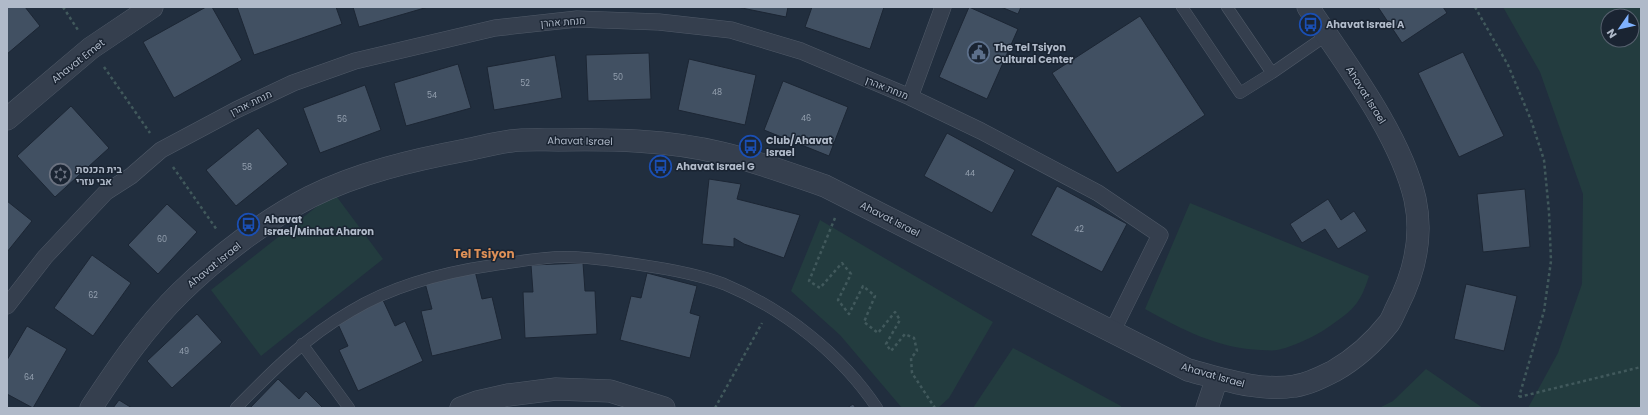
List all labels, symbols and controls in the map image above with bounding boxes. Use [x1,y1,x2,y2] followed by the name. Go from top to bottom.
[1600,8,1640,48] north arrow
[1297,11,1323,37] bus stop icon: Ahavat Israel A
[540,13,586,31] street label: מנחת אהרן
[1326,17,1405,32] place label: Ahavat Israel A
[1603,26,1621,41] text: N
[48,35,108,87] street label: Ahavat Emet
[965,40,991,66] public building icon: The Tel Tsiyon Cultural Center
[994,40,1074,67] place label: The Tel Tsiyon Cultural Center
[1342,63,1390,127] street label: Ahavat Israel
[613,72,623,83] house number: 50
[863,73,911,103] street label: מנחת אהרן
[520,78,530,89] house number: 52
[227,86,275,120] street label: מנחת אהרן
[712,87,722,98] house number: 48
[427,90,437,101] house number: 54
[801,113,811,124] house number: 46
[337,114,347,125] house number: 56
[547,133,613,149] street label: Ahavat Israel
[738,133,764,159] bus stop icon: Club/Ahavat Israel
[766,133,833,160] place label: Club/Ahavat Israel
[648,153,674,179] bus stop icon: Ahavat Israel G
[676,159,755,174] place label: Ahavat Israel G
[48,162,74,188] synagogue icon: בית הכנסת אבי עזרי
[76,162,123,189] place label: בית הכנסת אבי עזרי
[242,162,252,173] house number: 58
[965,168,975,179] house number: 44
[857,197,923,241] street label: Ahavat Israel
[235,212,261,238] bus stop icon: Ahavat Israel/Minhat Aharon
[264,212,374,239] place label: Ahavat Israel/Minhat Aharon
[1074,224,1084,235] house number: 42
[157,234,167,245] house number: 60
[184,239,244,291] street label: Ahavat Israel
[453,245,515,262] district label: Tel Tsiyon
[88,290,98,301] house number: 62
[179,346,189,357] house number: 49
[1179,359,1247,391] street label: Ahavat Israel
[24,372,34,383] house number: 64

